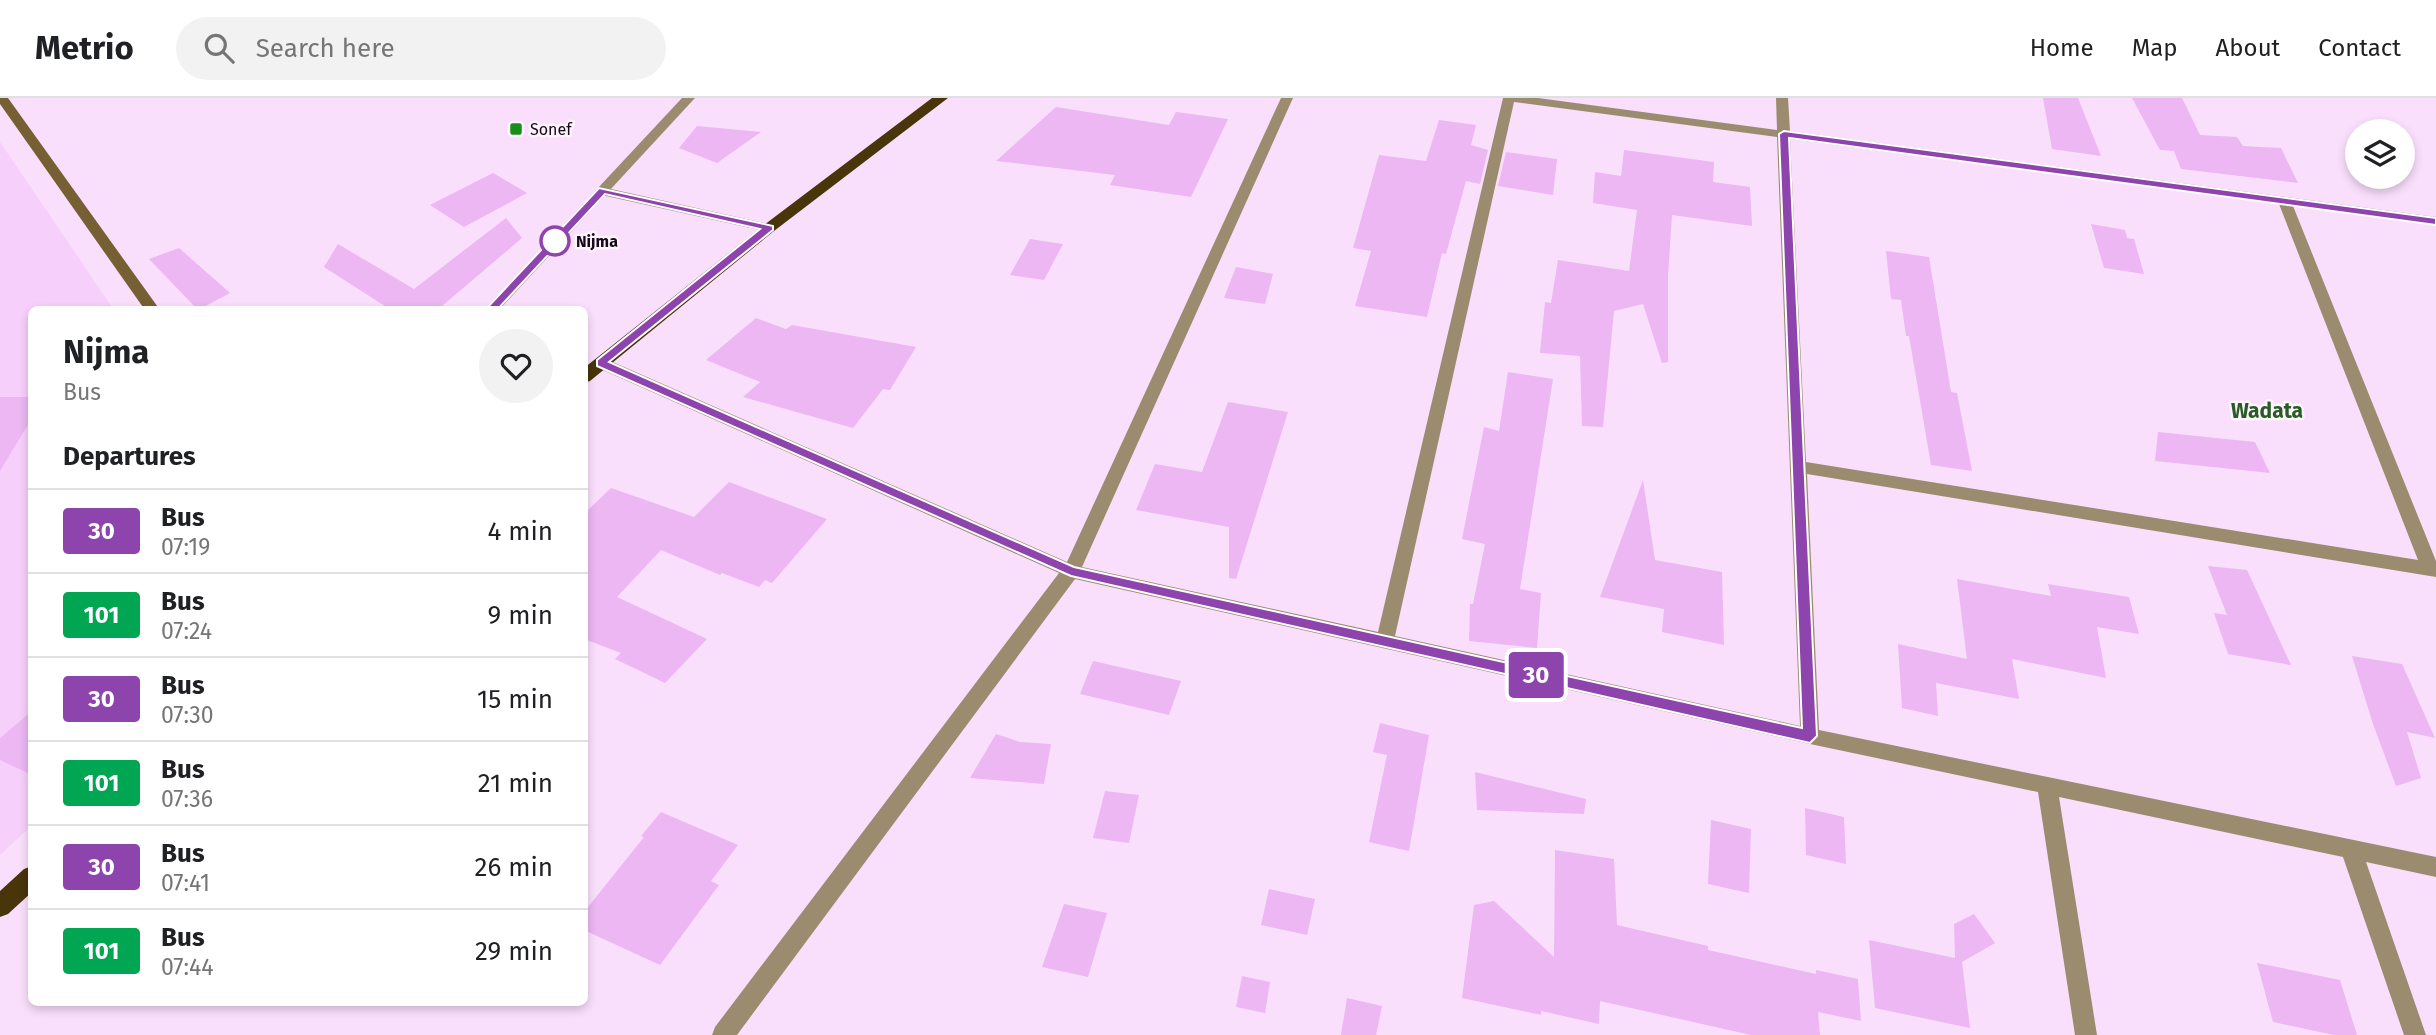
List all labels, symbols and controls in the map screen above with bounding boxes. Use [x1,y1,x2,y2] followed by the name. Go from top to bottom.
[176,17,666,80] search box
[35,28,134,68] text: Metrio
[200,29,238,67] icon: search
[256,33,395,64] text: Search here
[2030,34,2094,62] text: Home
[2132,34,2178,62] text: Map
[2216,34,2280,62] text: About
[2318,34,2401,62] text: Contact
[2345,119,2415,189] map controls
[2345,119,2415,189] button: layers
[530,120,573,139] place label: Sonef
[508,121,524,137] marker: Sonef
[540,226,570,256] marker: Nijma
[576,232,618,251] place label: Nijma
[479,329,553,403] button: heart
[63,332,149,372] text: Nijma
[63,378,101,406] text: Bus
[2231,398,2303,424] district label: Wadata
[63,441,196,472] text: Departures
[161,502,204,533] text: Bus
[487,516,553,547] text: 4 min
[88,517,115,545] text: 30
[161,533,210,561] text: 07:19
[161,586,204,617] text: Bus
[488,600,553,631] text: 9 min
[84,601,119,629] text: 101
[161,617,212,645] text: 07:24
[1504,652,1568,698] line badge: 30
[1523,661,1549,689] text: 30
[161,670,204,701] text: Bus
[477,684,553,715] text: 15 min
[88,685,115,713] text: 30
[161,701,214,729] text: 07:30
[161,754,204,785] text: Bus
[478,768,553,799] text: 21 min
[84,769,119,797] text: 101
[161,785,213,813] text: 07:36
[161,838,204,869] text: Bus
[475,852,553,883] text: 26 min
[88,853,115,881] text: 30
[161,869,210,897] text: 07:41
[161,922,204,953] text: Bus
[475,936,553,967] text: 29 min
[84,937,119,965] text: 101
[161,953,213,981] text: 07:44

